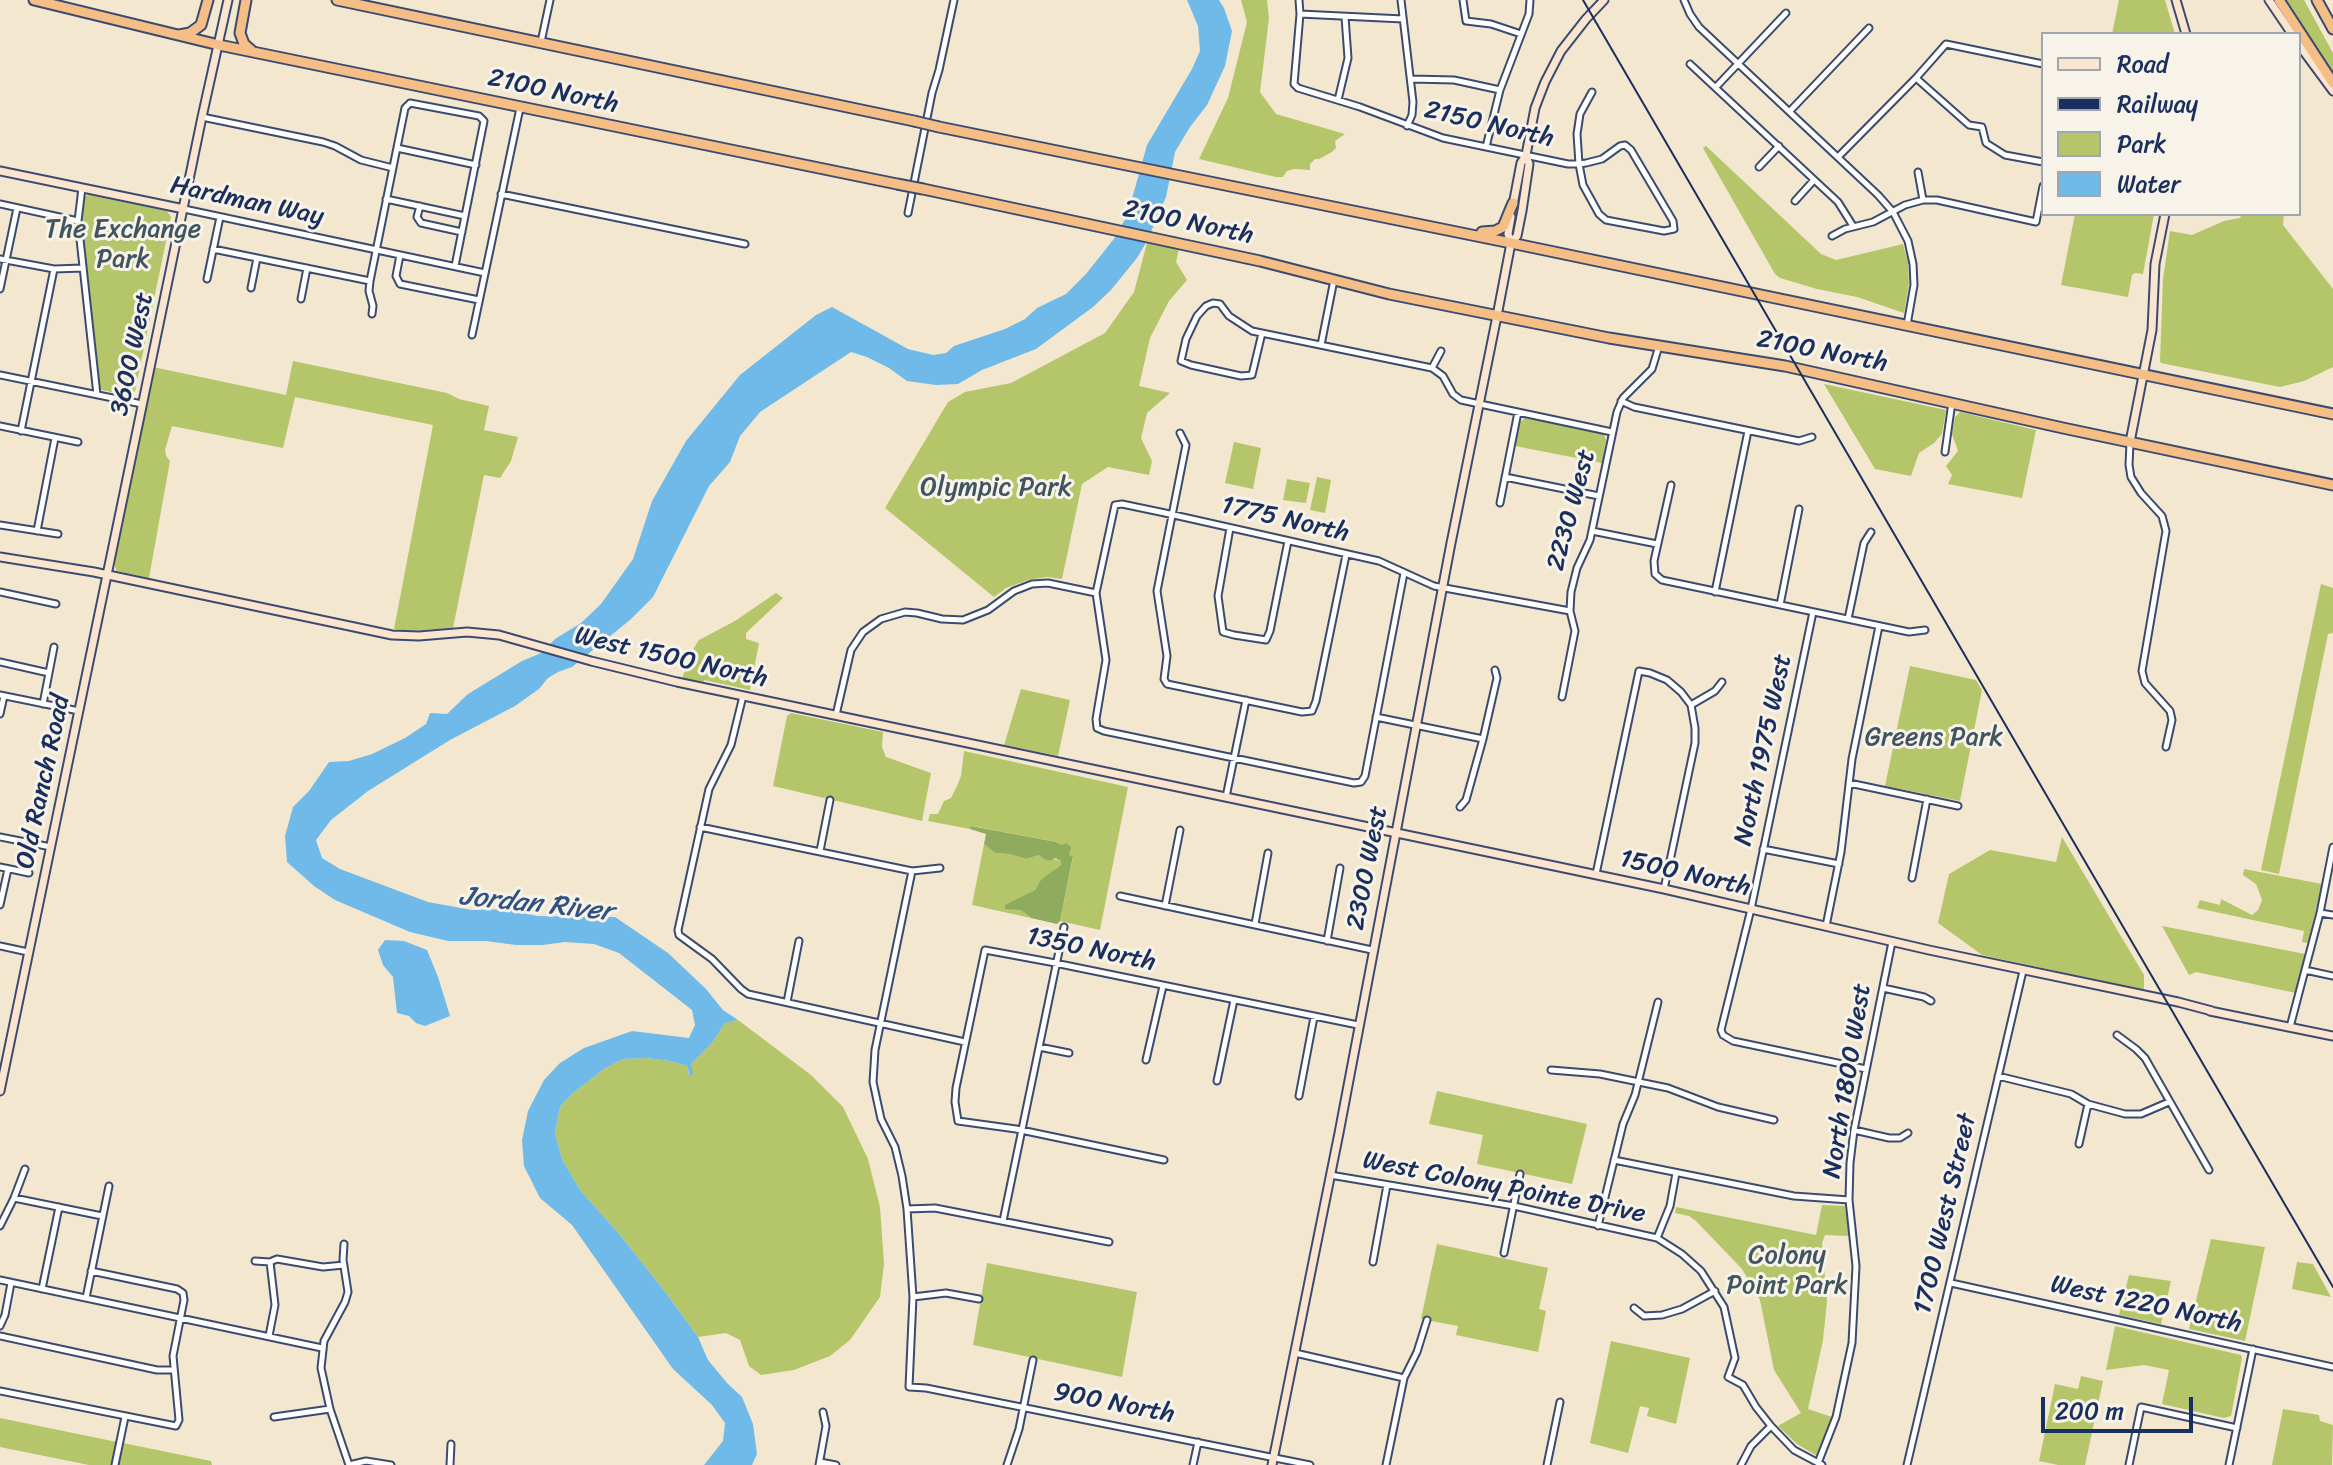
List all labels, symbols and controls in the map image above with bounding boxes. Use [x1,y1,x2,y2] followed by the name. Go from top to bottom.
[2041,32,2301,216] legend
[2117,43,2168,85] text: Road
[485,63,621,121] street label: 2100 North
[2117,83,2198,125] text: Railway
[1421,95,1557,155] street label: 2150 North
[2117,123,2166,165] text: Park
[2117,163,2180,205] text: Water
[167,171,327,233] street label: Hardman Way
[1120,194,1256,252] street label: 2100 North
[45,214,201,276] park label: The Exchange Park
[105,289,161,419] street label: 3600 West
[1754,324,1890,380] street label: 2100 North
[1541,446,1603,574] street label: 2230 West
[920,472,1072,504] park label: Olympic Park
[1218,490,1352,550] street label: 1775 North
[572,621,770,695] street label: West 1500 North
[1728,651,1800,849] street label: North 1975 West
[10,692,78,872] street label: Old Ranch Road
[1865,722,2003,754] park label: Greens Park
[1341,803,1395,933] street label: 2300 West
[1616,844,1754,904] street label: 1500 North
[458,880,614,930] water label: Jordan River
[1024,921,1158,979] street label: 1350 North
[1817,981,1879,1181] street label: North 1800 West
[1908,1111,1984,1317] street label: 1700 West Street
[1360,1145,1648,1231] street label: West Colony Pointe Drive
[1726,1240,1848,1302] park label: Colony Point Park
[2048,1269,2244,1341] street label: West 1220 North
[1051,1377,1177,1431] street label: 900 North
[2045,1381,2197,1431] scale bar
[2055,1390,2124,1432] text: 200 m

